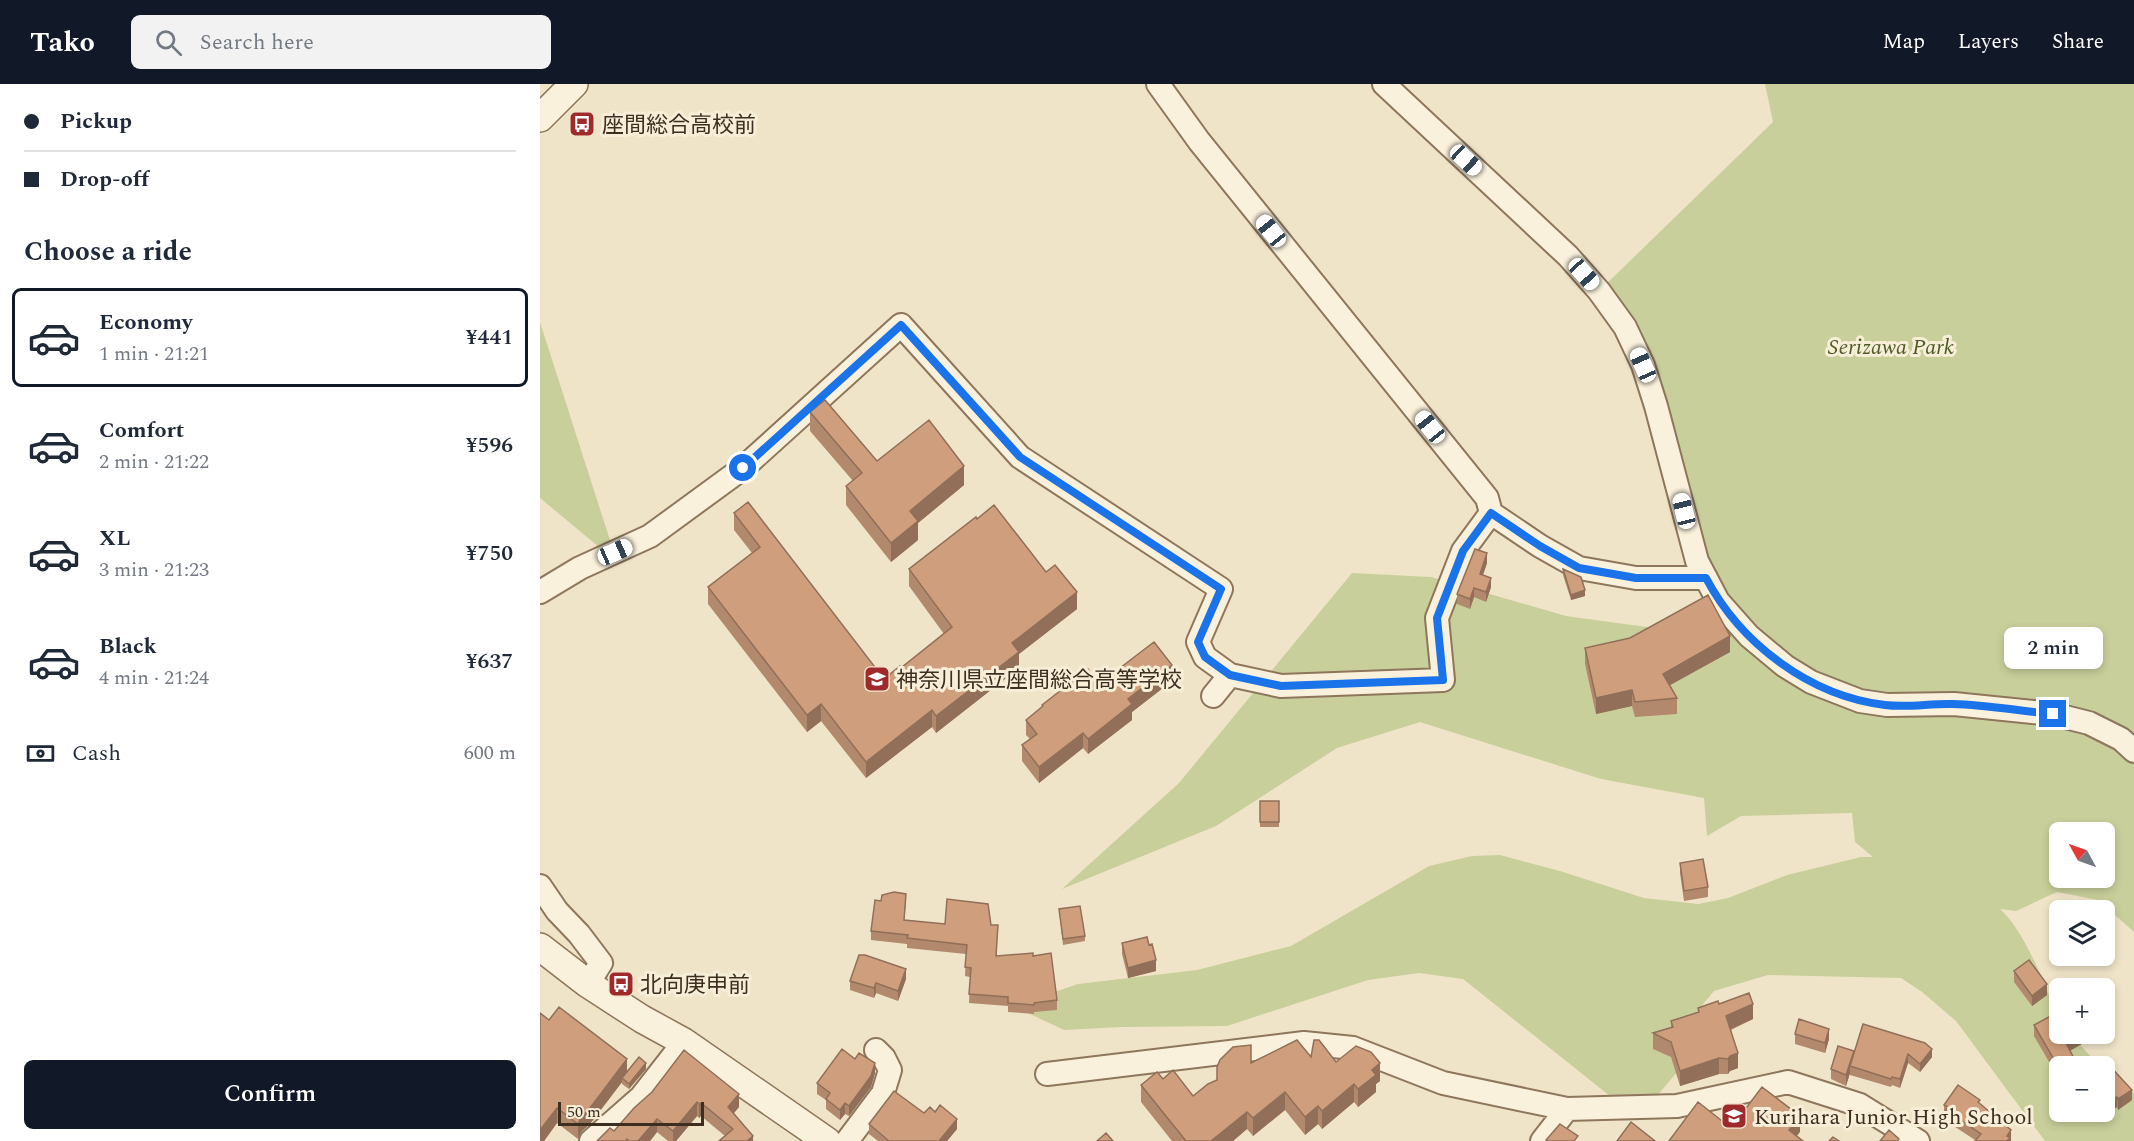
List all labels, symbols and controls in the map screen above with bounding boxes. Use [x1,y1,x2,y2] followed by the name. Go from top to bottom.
[131,15,551,69] search box
[30,21,95,64] text: Tako
[152,26,185,59] icon: search
[200,26,314,59] text: Search here
[1883,26,1925,58] text: Map
[1958,26,2019,58] text: Layers
[2052,26,2104,58] text: Share
[60,105,132,138] text: Pickup
[567,109,597,139] bus stop icon: 座間総合高校前
[602,109,756,142] place label: 座間総合高校前
[1447,141,1485,179] car
[60,163,149,196] text: Drop-off
[1253,211,1289,251] car
[24,231,192,273] text: Choose a ride
[1565,255,1603,293] car
[99,306,192,339] text: Economy
[27,311,81,365] icon: car
[466,321,513,354] text: ¥441
[1828,331,1954,364] park label: Serizawa Park
[99,339,209,369] text: 1 min · 21:21
[1627,345,1659,385] car
[1412,407,1448,447] car
[99,414,184,447] text: Comfort
[27,419,81,473] icon: car
[466,429,513,462] text: ¥596
[99,447,209,477] text: 2 min · 21:22
[729,454,756,481] route start
[1671,491,1697,531] car
[99,522,130,555] text: XL
[27,527,81,581] icon: car
[595,536,635,568] car
[466,537,513,570] text: ¥750
[99,555,209,585] text: 3 min · 21:23
[2004,627,2102,669] callout: 2 min
[99,630,157,663] text: Black
[2028,633,2079,663] text: 2 min
[27,635,81,689] icon: car
[466,645,513,678] text: ¥637
[99,663,209,693] text: 4 min · 21:24
[862,664,892,694] school or university icon: 神奈川県立座間総合高等学校
[896,664,1182,697] place label: 神奈川県立座間総合高等学校
[2039,700,2066,727] route end
[24,737,57,770] icon: cash
[72,737,121,770] text: Cash
[464,738,516,768] text: 600 m
[2049,822,2115,888] north arrow
[2049,822,2115,1122] map controls
[2049,900,2115,966] button: layers
[606,969,636,999] bus stop icon: 北向庚申前
[640,969,750,1002] place label: 北向庚申前
[2049,978,2115,1044] button: +
[2049,1056,2115,1122] button: −
[24,1060,516,1129] button: Confirm
[558,1099,704,1126] scale bar
[567,1100,601,1124] text: 50 m
[1719,1101,1749,1131] school or university icon: Kurihara Junior High School
[1754,1101,2033,1134] place label: Kurihara Junior High School

